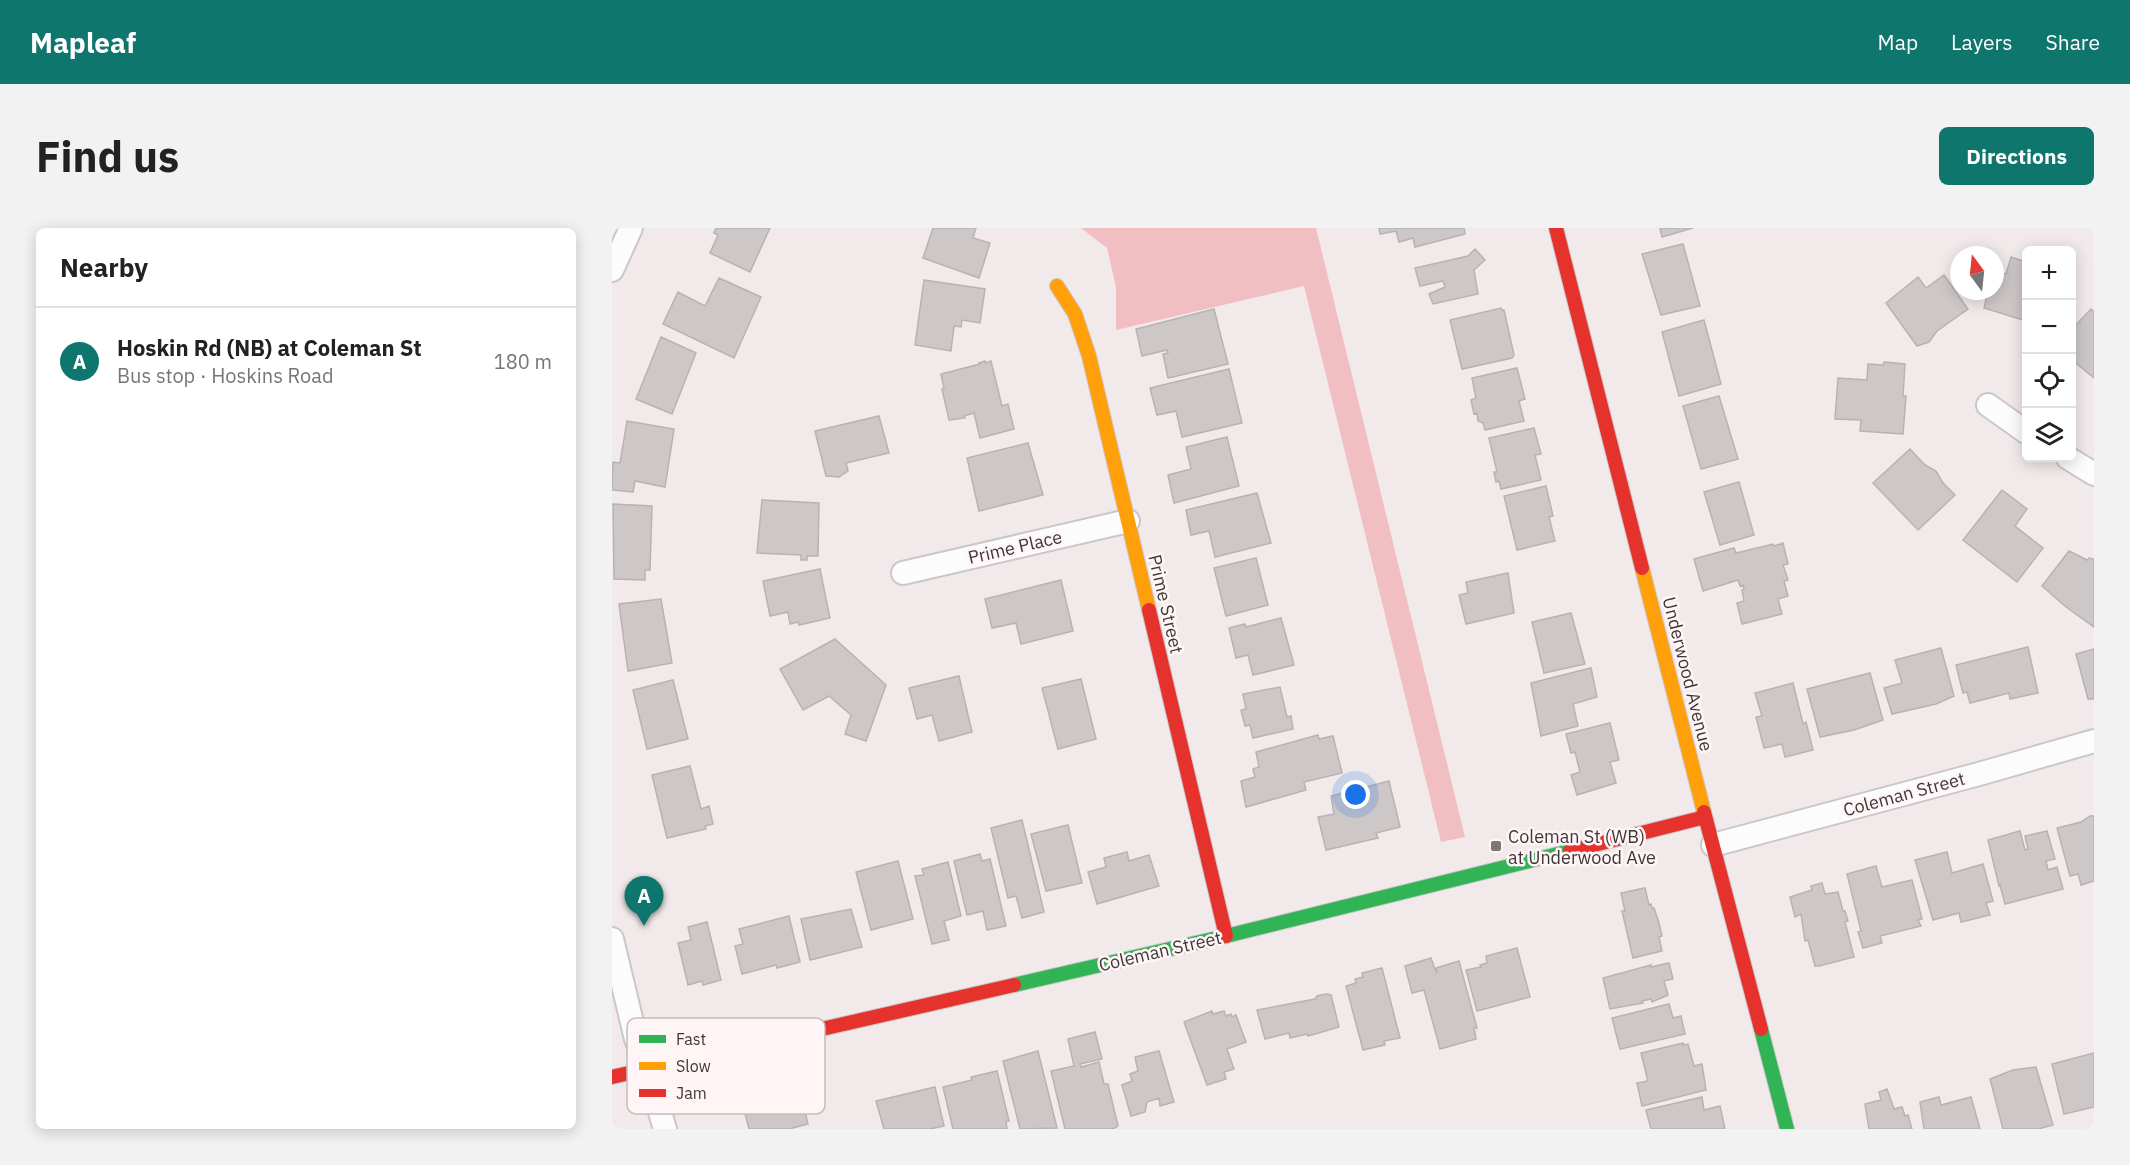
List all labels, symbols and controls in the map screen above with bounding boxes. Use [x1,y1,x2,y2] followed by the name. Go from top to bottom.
[30,24,136,61] text: Mapleaf
[1878,28,1918,56] text: Map
[1951,28,2013,56] text: Layers
[2046,28,2100,56] text: Share
[1939,127,2094,185] button: Directions
[36,129,179,184] text: Find us
[1950,246,2004,300] north arrow
[2022,246,2076,462] map controls
[2022,246,2076,300] button: +
[60,250,148,284] text: Nearby
[2022,300,2076,354] button: −
[117,333,422,362] text: Hoskin Rd (NB) at Coleman St
[73,348,86,375] text: A
[494,348,552,375] text: 180 m
[2022,354,2076,408] button: locate
[117,362,334,389] text: Bus stop · Hoskins Road
[2022,408,2076,462] button: layers
[966,525,1064,569] street label: Prime Place
[1143,552,1189,656] street label: Prime Street
[1658,594,1718,754] street label: Underwood Avenue
[1841,767,1967,821] street label: Coleman Street
[1341,780,1370,809] your location
[1508,825,1656,869] place label: Coleman St (WB) at Underwood Ave
[1489,839,1503,853] marker: Coleman St (WB) at Underwood Ave
[624,876,663,926] pin: A
[1096,926,1224,976] street label: Coleman Street
[627,1018,825,1114] legend
[676,1029,706,1049] text: Fast
[676,1056,711,1076] text: Slow
[676,1083,707,1103] text: Jam

